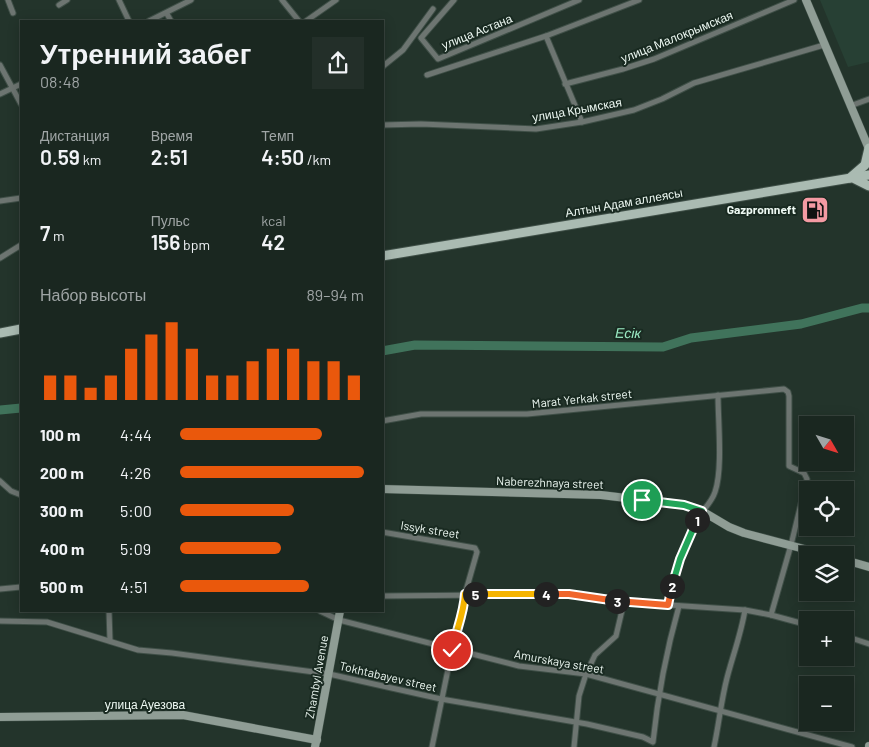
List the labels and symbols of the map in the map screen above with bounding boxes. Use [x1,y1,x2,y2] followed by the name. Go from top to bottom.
[619,7,735,66] street label: улица Малокрымская
[439,10,515,52] street label: улица Астана
[531,94,623,125] street label: улица Крымская
[564,185,684,220] street label: Алтын Адам аллеясы
[800,195,830,225] fuel station icon: Gazpromneft
[727,202,796,216] place label: Gazpromneft
[615,324,643,341] water label: Есік
[531,386,633,410] street label: Marat Yerkak street
[799,416,854,471] north arrow
[496,473,604,491] street label: Naberezhnaya street
[621,479,663,521] pin
[684,508,710,532] pin: 1
[400,517,461,541] street label: Issyk street
[660,574,684,598] pin: 2
[462,582,488,606] pin: 5
[534,582,558,606] pin: 4
[604,588,630,614] pin: 3
[431,629,473,671] pin
[302,634,330,720] street label: Zhambyl Avenue
[513,646,605,676] street label: Amurskaya street
[338,658,438,694] street label: Tokhtabayev street
[105,697,186,712] street label: улица Ауезова

